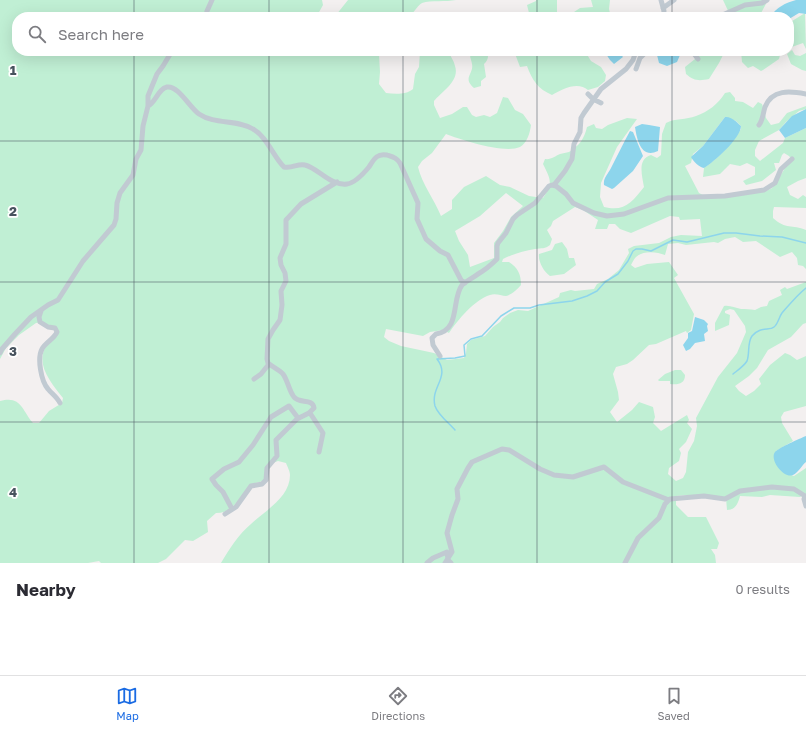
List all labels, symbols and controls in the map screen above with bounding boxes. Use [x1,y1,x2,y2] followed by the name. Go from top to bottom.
[12,12,794,56] search box
[26,23,48,45] icon: search
[58,25,144,43] text: Search here
[10,62,17,78] text: 1
[9,203,17,219] text: 2
[9,343,17,359] text: 3
[9,484,17,500] text: 4
[16,579,76,600] text: Nearby
[735,581,790,597] text: 0 results
[116,685,139,722] tab: Map
[371,685,425,722] tab: Directions
[658,685,690,722] tab: Saved

